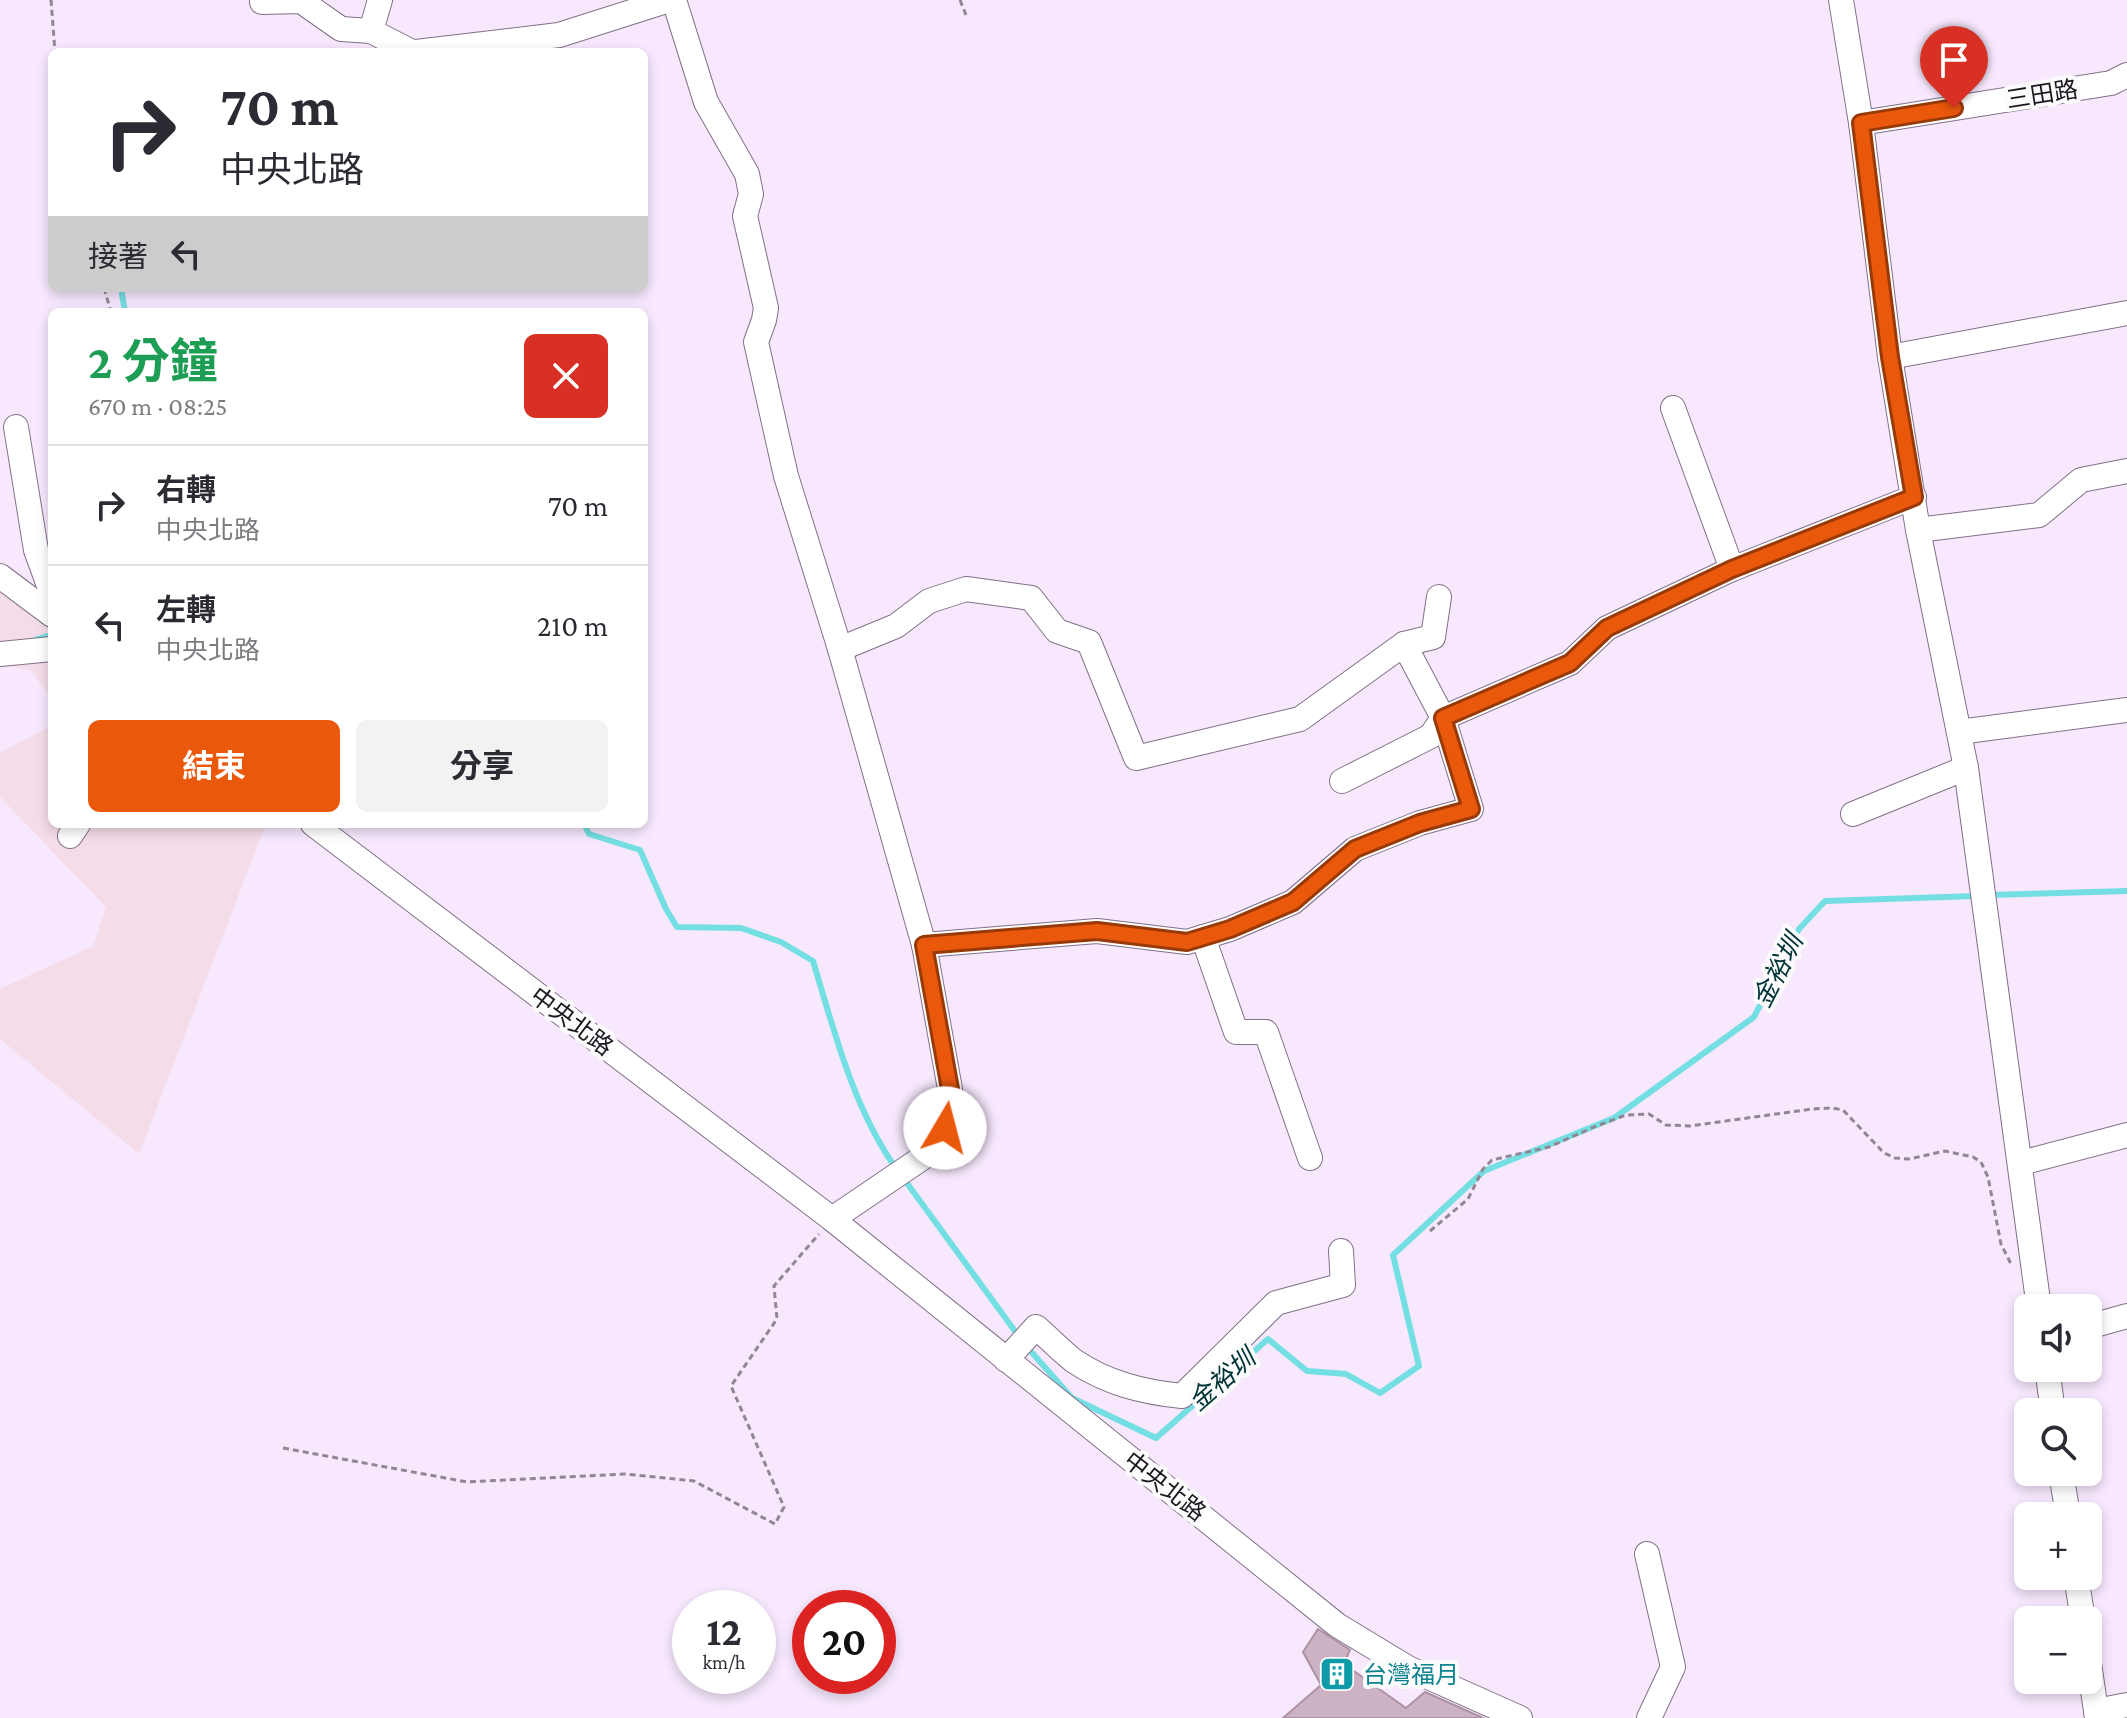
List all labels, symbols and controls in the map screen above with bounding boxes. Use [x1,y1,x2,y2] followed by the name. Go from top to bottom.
[1920,26,1988,108] pin
[1932,38,1976,82] icon: arrive
[220,75,339,137] text: 70 m
[2004,75,2080,113] street label: 三田路
[88,80,192,184] icon: right
[220,150,364,190] text: 中央北路
[164,232,208,276] icon: left
[88,240,148,273] text: 接著
[524,334,608,418] button: close
[88,335,218,388] text: 2 分鐘
[88,392,228,421] text: 670 m · 08:25
[156,473,216,506] text: 右轉
[88,483,132,527] icon: right
[548,489,608,522] text: 70 m
[156,516,260,545] text: 中央北路
[156,593,216,626] text: 左轉
[88,603,132,647] icon: left
[537,609,608,642] text: 210 m
[156,636,260,665] text: 中央北路
[88,720,340,812] button: 結束
[356,720,608,812] button: 分享
[1747,926,1810,1012] water label: 金裕圳
[526,981,618,1061] street label: 中央北路
[903,1086,987,1170] position arrow
[2014,1294,2102,1694] map controls
[2014,1294,2102,1382] button: sound
[1183,1341,1264,1417] water label: 金裕圳
[2014,1398,2102,1486] button: search
[1119,1446,1211,1526] street label: 中央北路
[2014,1502,2102,1590] button: +
[792,1590,896,1694] speed limit sign: 20
[2014,1606,2102,1694] button: −
[706,1609,742,1654] text: 12
[702,1651,746,1673] text: km/h
[1318,1655,1356,1693] building icon: 台灣福月
[1363,1661,1459,1688] place label: 台灣福月

